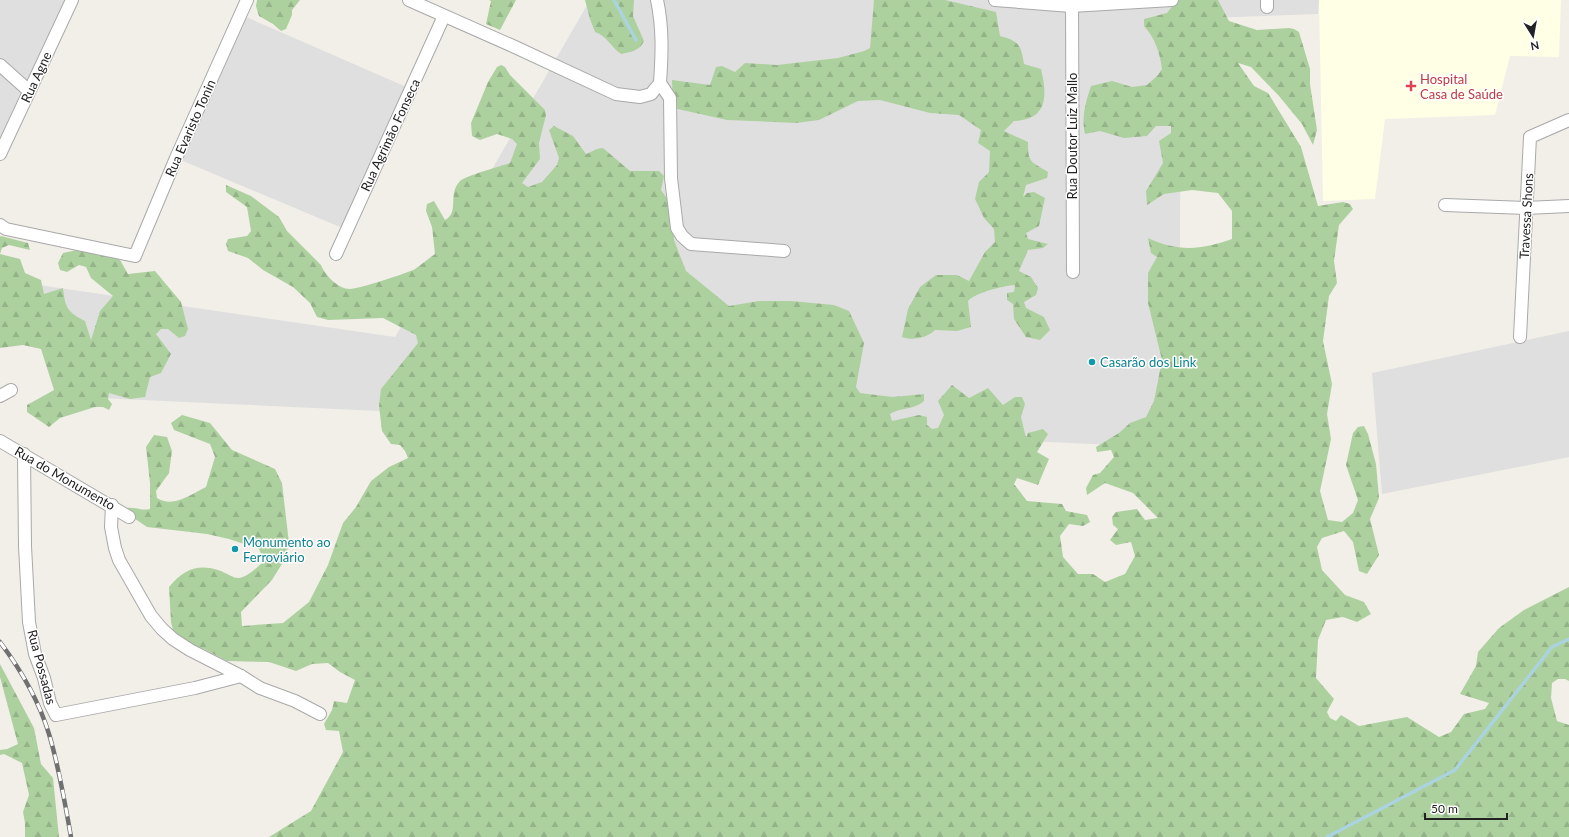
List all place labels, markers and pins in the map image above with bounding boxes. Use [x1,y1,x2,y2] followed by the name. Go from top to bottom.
[1420,71,1503,102] place label: Hospital Casa de Saúde
[1405,80,1417,92] marker: Hospital Casa de Saúde
[1100,354,1197,370] place label: Casarão dos Link
[1087,357,1097,367] marker: Casarão dos Link
[243,534,331,565] place label: Monumento ao Ferroviário
[230,544,240,554] marker: Monumento ao Ferroviário

